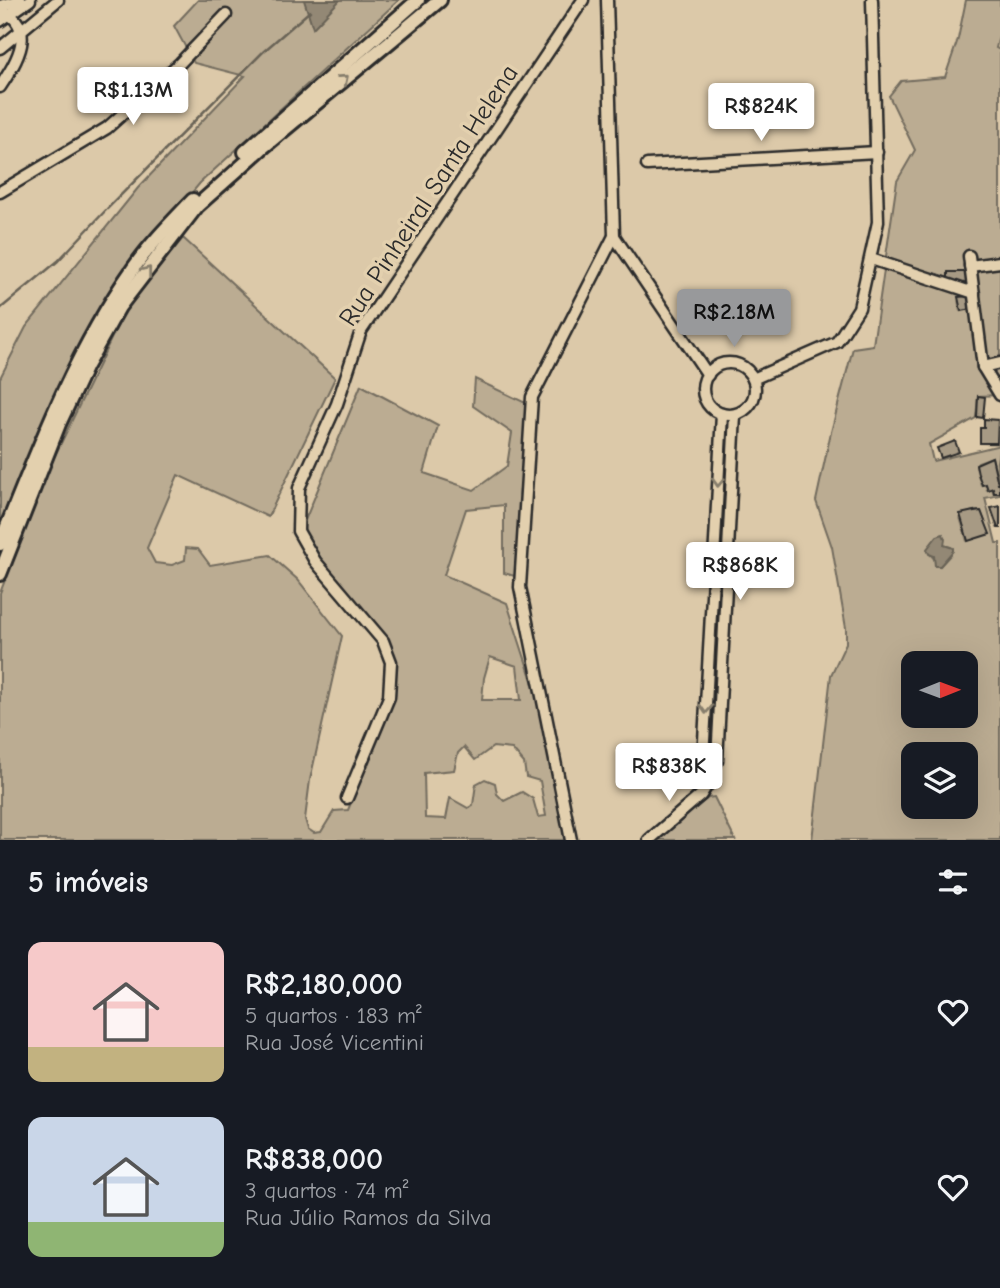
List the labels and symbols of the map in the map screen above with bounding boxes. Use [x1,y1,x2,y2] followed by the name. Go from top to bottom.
[333,59,525,332] street label: Rua Pinheiral Santa Helena
[68,68,198,127] pin: R$1.13M
[336,75,349,87] one-way arrow
[704,83,818,143] pin: R$824K
[138,266,151,279] one-way arrow
[669,290,799,349] pin: R$2.18M
[711,477,726,488] one-way arrow
[683,542,797,602] pin: R$868K
[901,651,978,728] north arrow
[699,704,714,715] one-way arrow
[612,744,726,803] pin: R$838K

